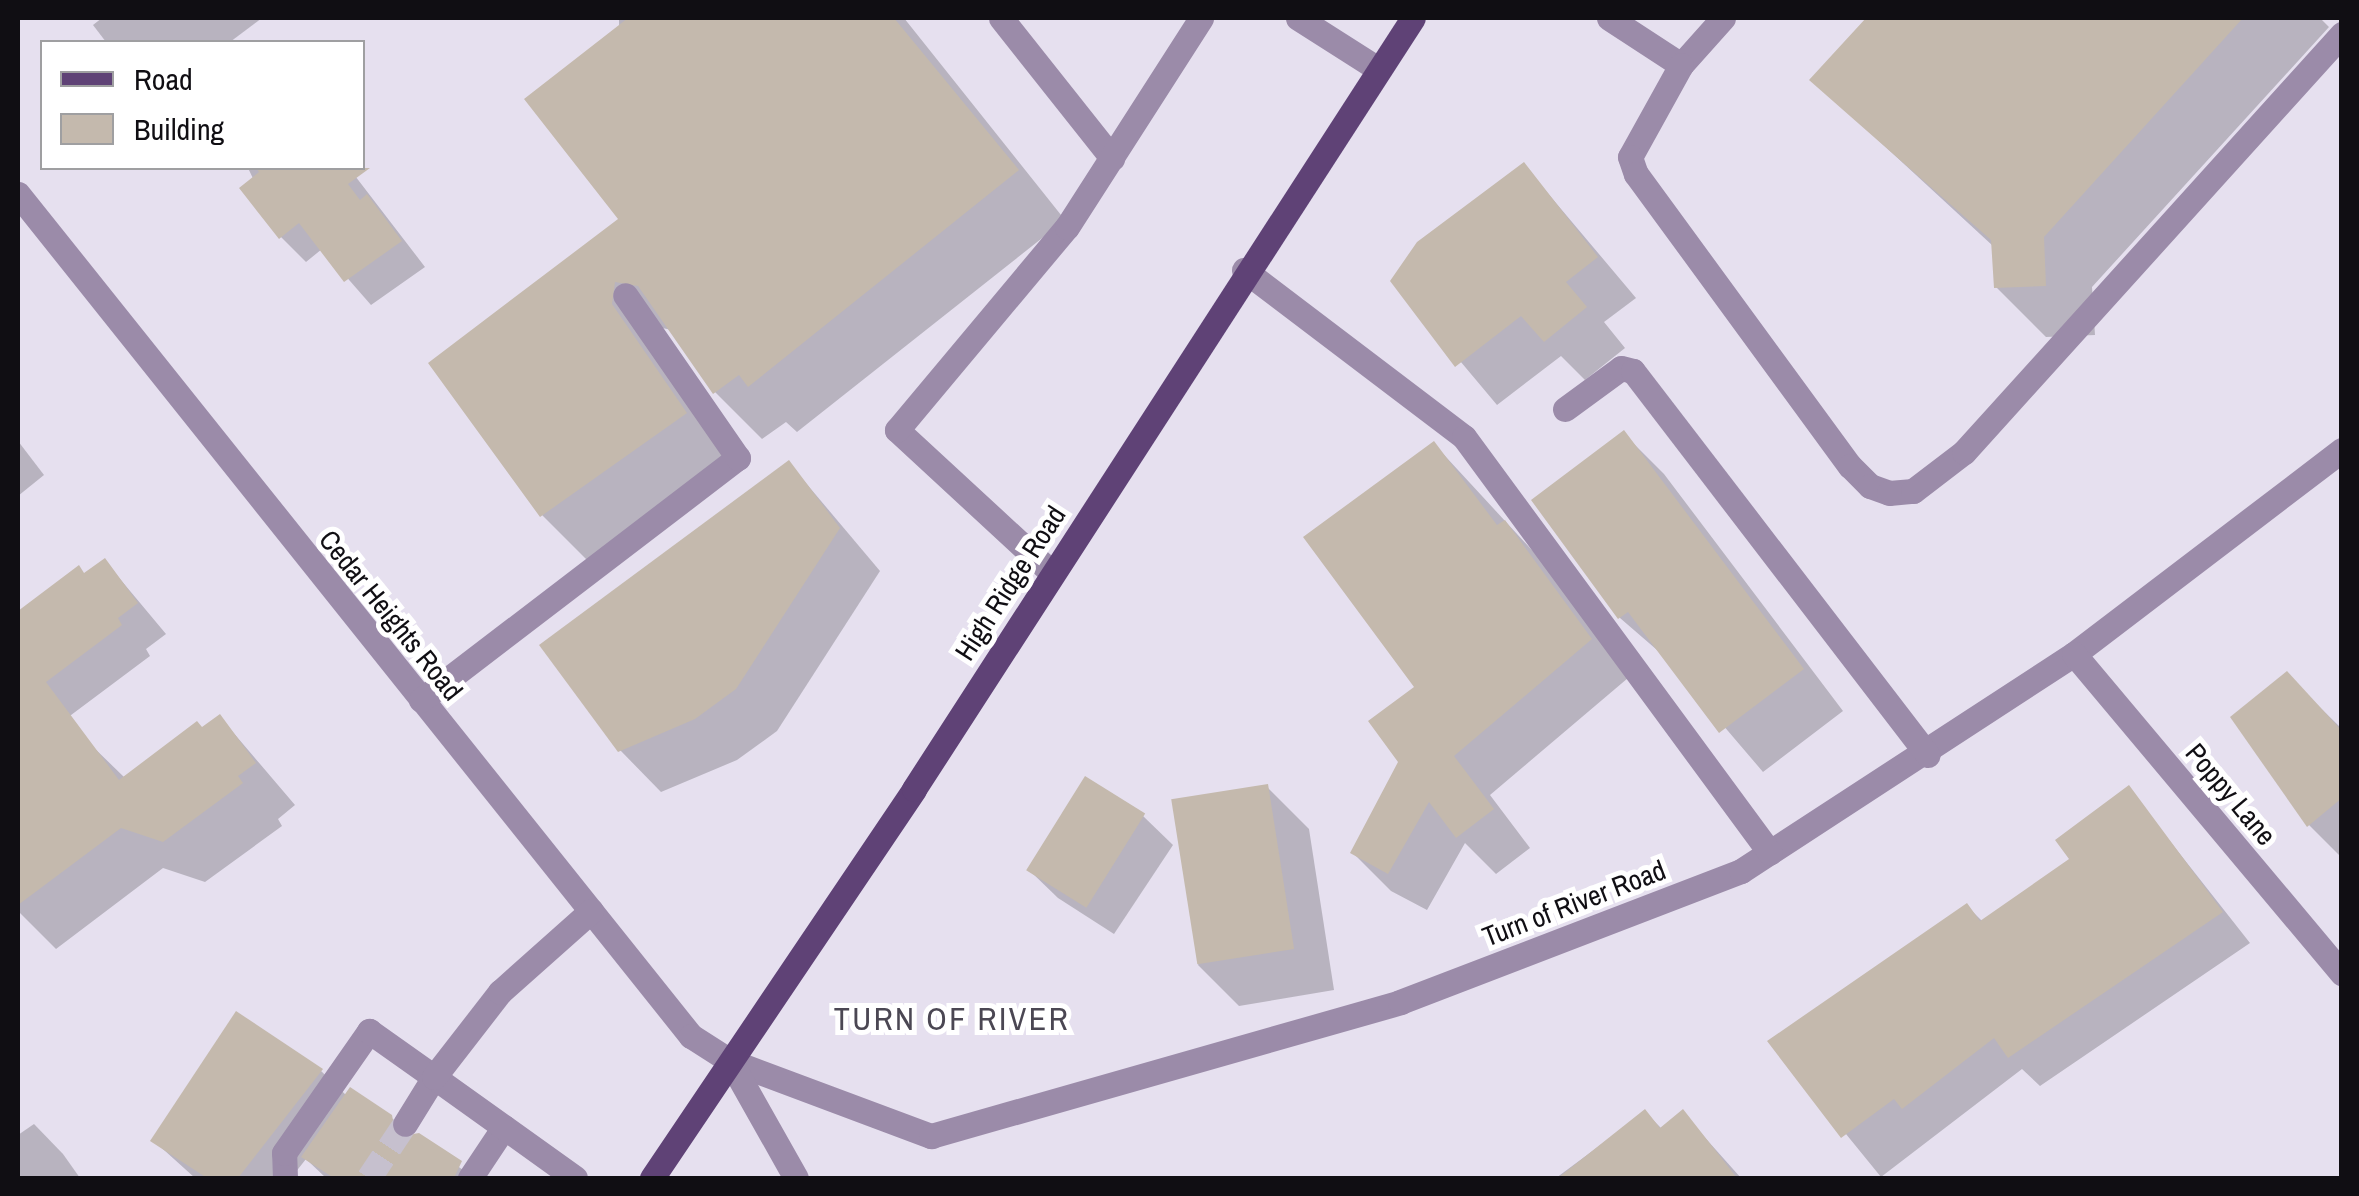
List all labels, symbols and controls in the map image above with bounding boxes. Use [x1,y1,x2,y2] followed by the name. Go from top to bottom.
[40,40,365,170] legend
[134,59,193,99] text: Road
[134,109,224,149] text: Building
[948,499,1072,667] street label: High Ridge Road
[312,523,470,707] street label: Cedar Heights Road
[2179,736,2283,852] street label: Poppy Lane
[1478,853,1670,953] street label: Turn of River Road
[834,1000,1070,1038] district label: TURN OF RIVER

